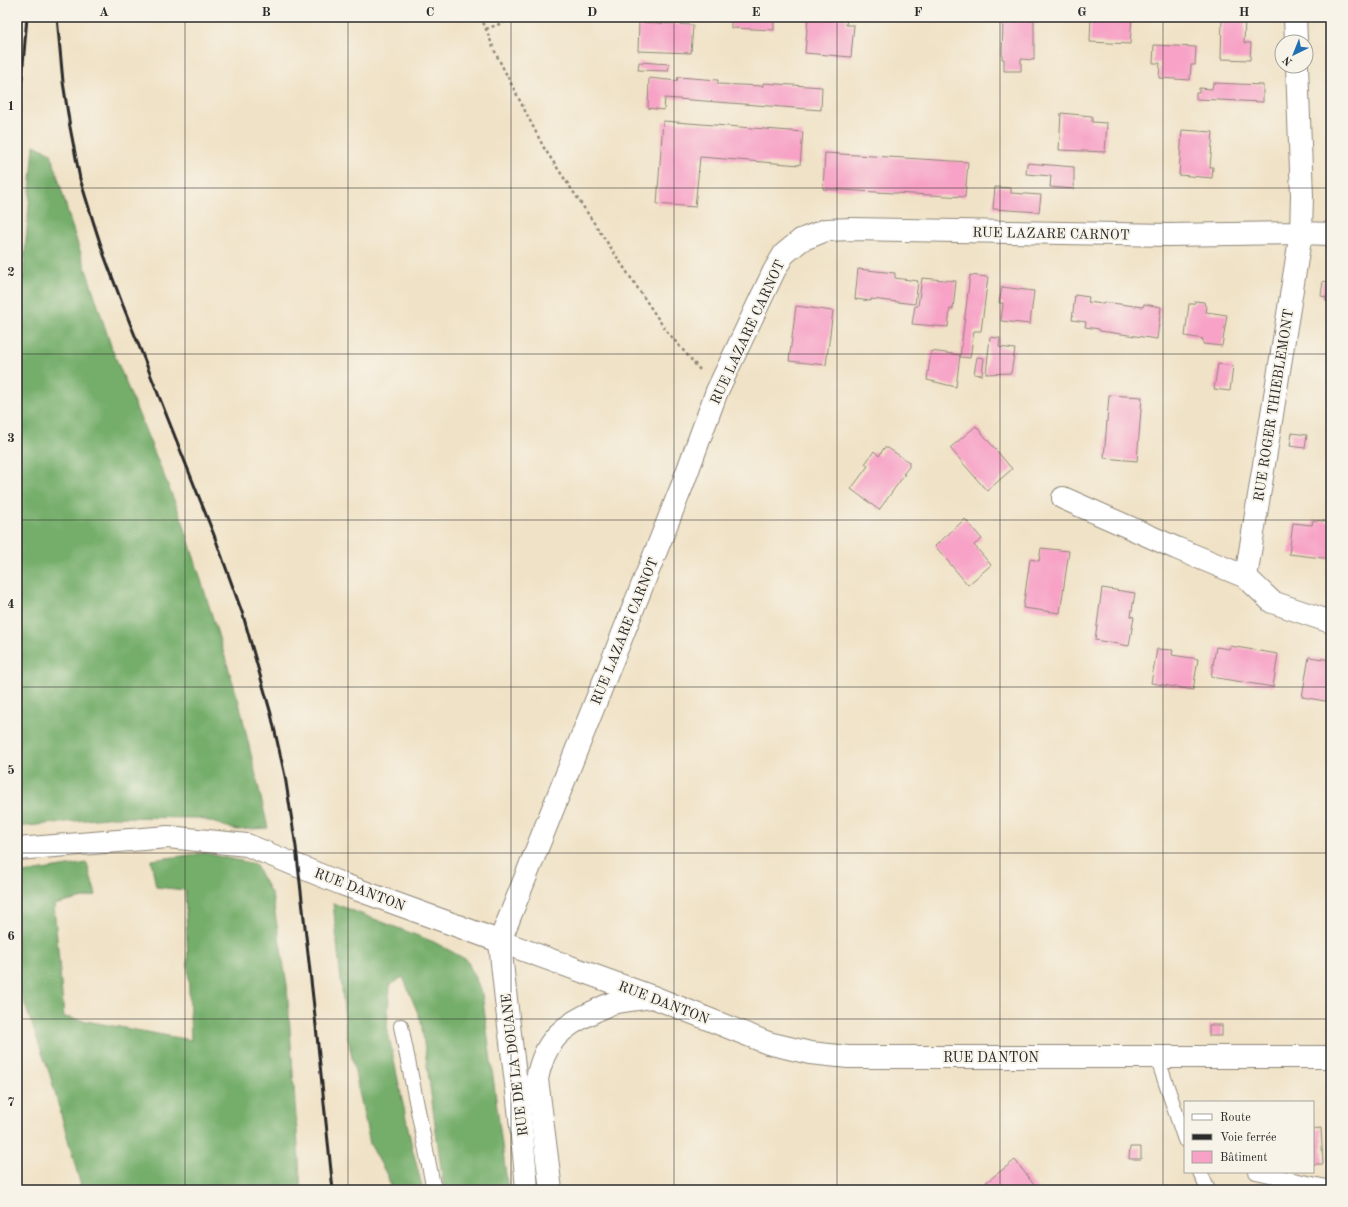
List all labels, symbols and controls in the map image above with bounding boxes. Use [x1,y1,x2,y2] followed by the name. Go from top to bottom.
[99,6,109,19] text: A
[261,6,271,19] text: B
[426,6,434,19] text: C
[587,6,597,19] text: D
[752,6,761,19] text: E
[914,6,923,19] text: F
[1077,6,1087,19] text: G
[1239,6,1250,19] text: H
[1274,34,1314,74] north arrow
[1281,53,1295,67] text: N
[7,100,15,113] text: 1
[972,226,1130,242] street label: RUE LAZARE CARNOT
[708,258,788,407] street label: RUE LAZARE CARNOT
[7,266,15,279] text: 2
[1252,308,1296,502] street label: RUE ROGER THIEBLEMONT
[7,432,15,445] text: 3
[589,556,661,707] street label: RUE LAZARE CARNOT
[7,598,15,611] text: 4
[7,764,15,777] text: 5
[312,866,407,914] street label: RUE DANTON
[7,930,15,943] text: 6
[616,979,711,1027] street label: RUE DANTON
[499,993,531,1137] street label: RUE DE LA DOUANE
[943,1051,1039,1065] street label: RUE DANTON
[7,1096,15,1109] text: 7
[1184,1101,1314,1173] legend
[1220,1112,1251,1124] text: Route
[1220,1132,1277,1144] text: Voie ferrée
[1220,1152,1267,1164] text: Bâtiment

